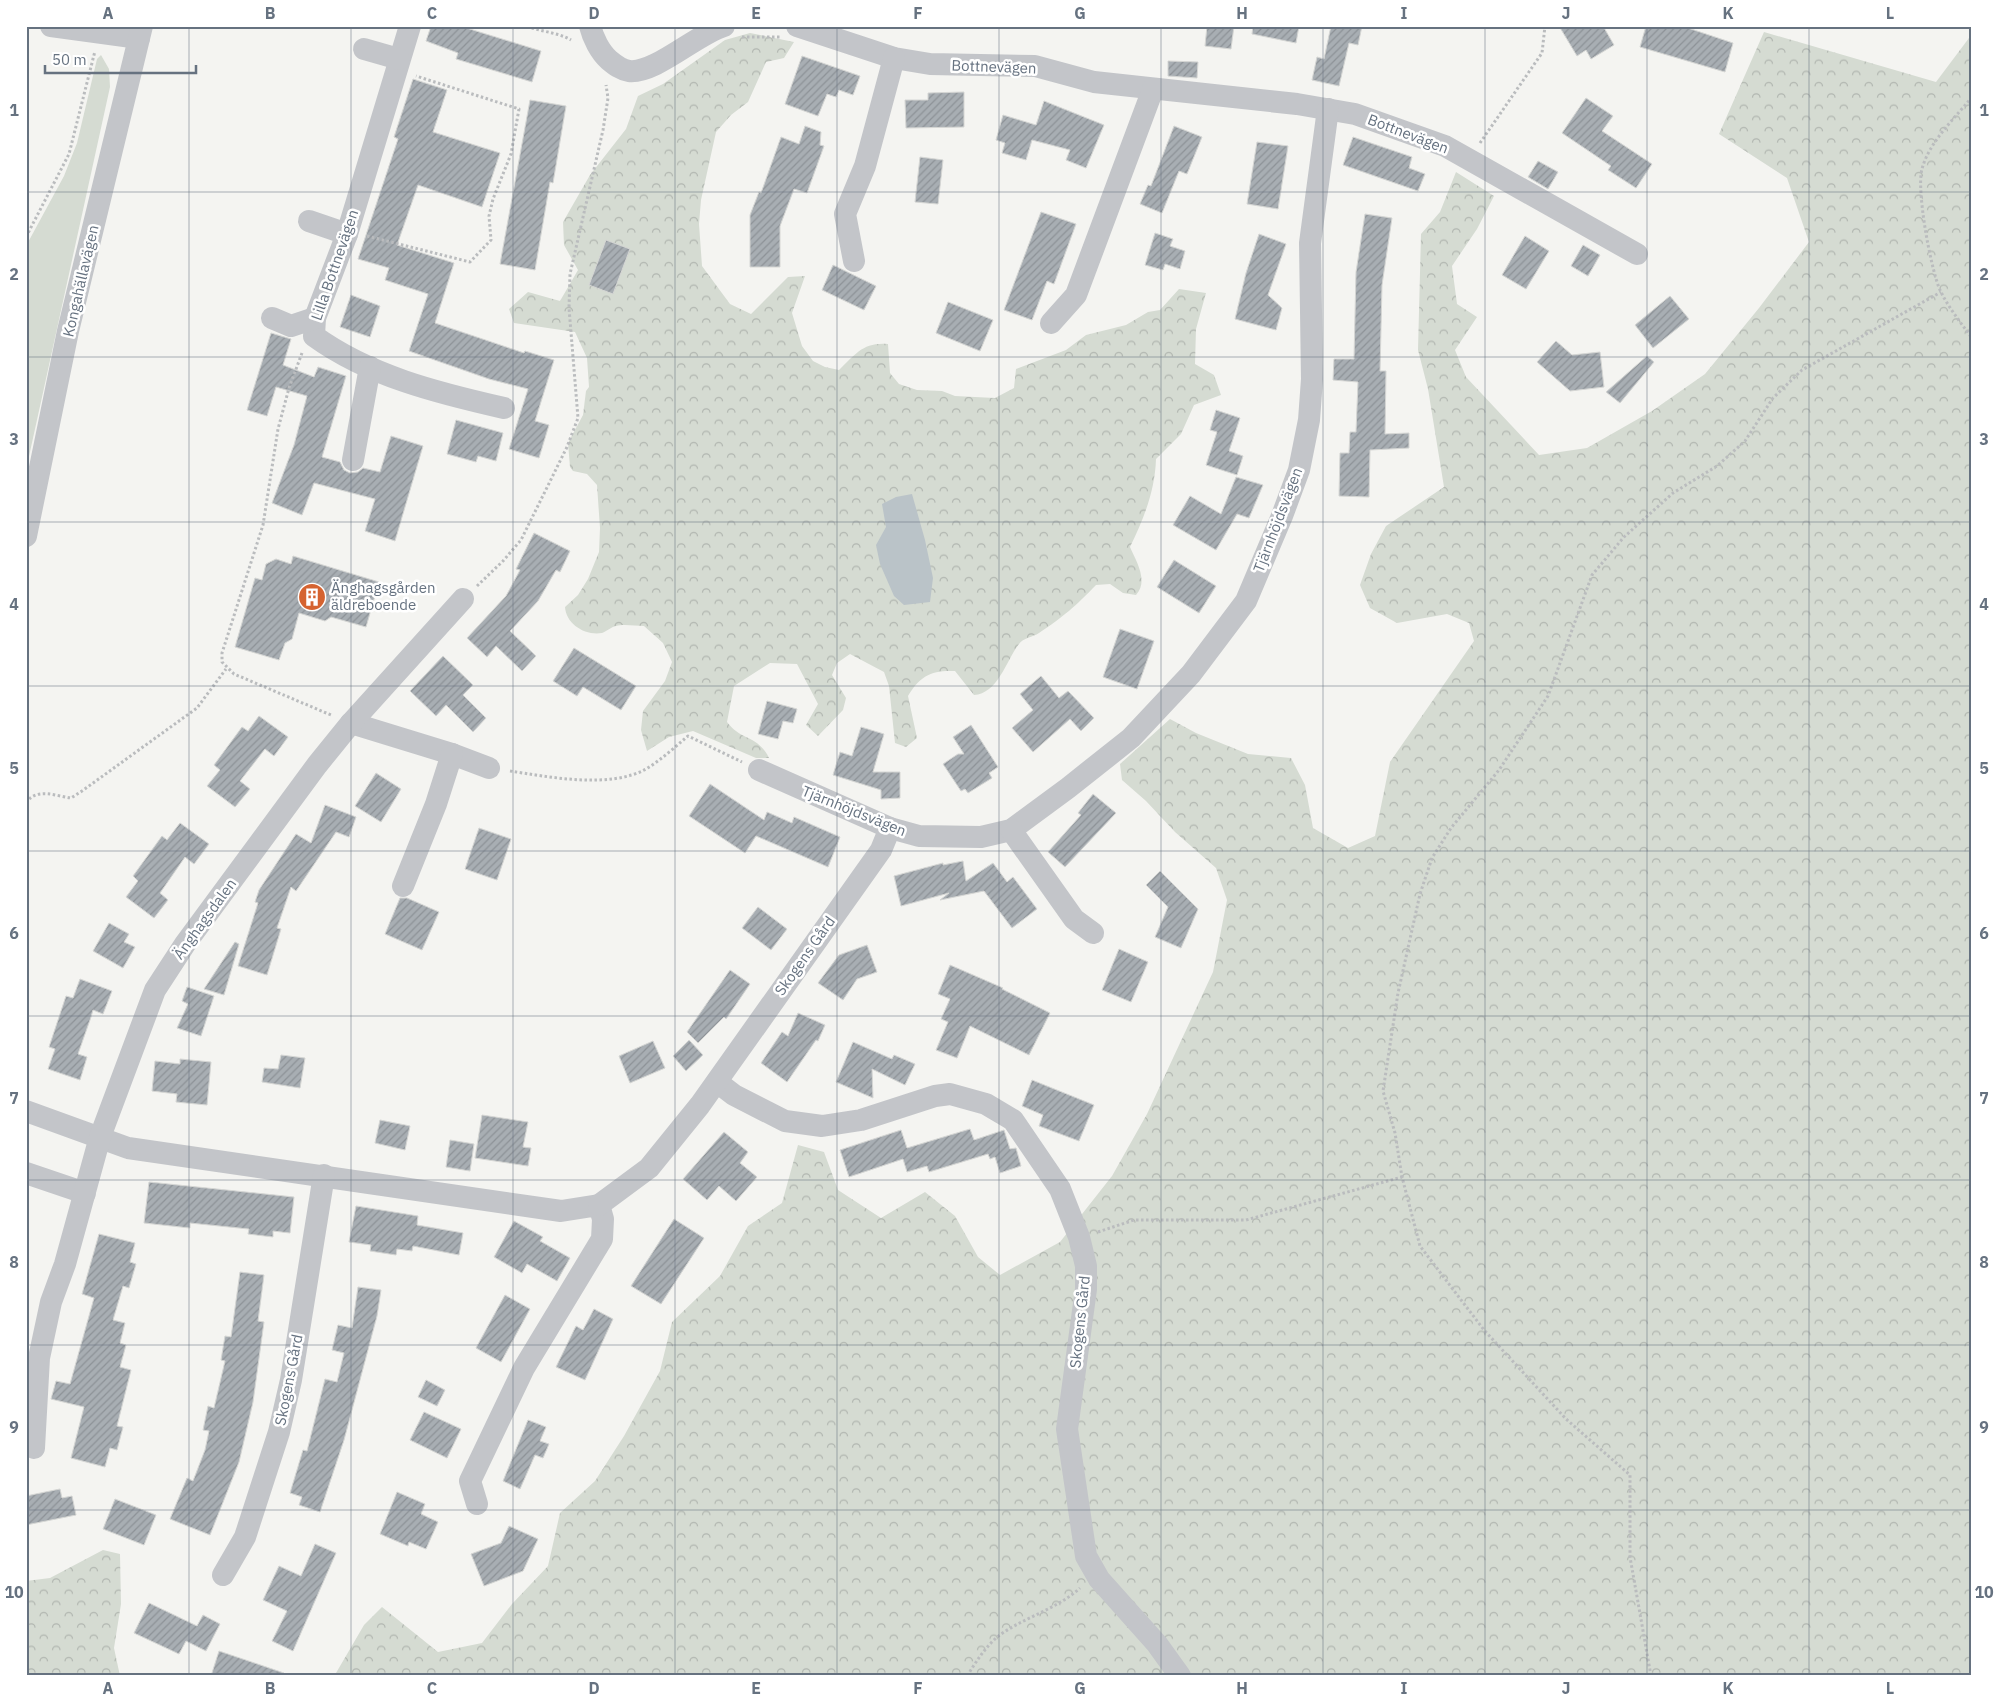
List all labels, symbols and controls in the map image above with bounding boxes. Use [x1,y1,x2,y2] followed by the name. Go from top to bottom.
[103,3,114,23] text: A
[265,3,276,23] text: B
[427,3,437,23] text: C
[588,3,600,23] text: D
[751,3,761,23] text: E
[913,3,923,23] text: F
[1074,3,1086,23] text: G
[1236,3,1248,23] text: H
[1401,3,1408,23] text: I
[1562,3,1570,23] text: J
[1722,3,1734,23] text: K
[1886,3,1894,23] text: L
[45,42,196,74] scale bar
[52,50,87,69] text: 50 m
[951,56,1037,77] street label: Bottnevägen
[9,100,19,120] text: 1
[1979,100,1989,120] text: 1
[1365,109,1451,158] street label: Bottnevägen
[307,207,362,323] street label: Lilla Bottnevägen
[58,223,103,339] street label: Kongahällavägen
[9,264,19,284] text: 2
[1979,264,1989,284] text: 2
[9,429,19,449] text: 3
[1979,429,1989,449] text: 3
[1249,465,1306,575] street label: Tjärnhöjdsvägen
[331,578,435,614] place label: Änghagsgården äldreboende
[297,582,327,612] building icon: Änghagsgården äldreboende
[9,594,19,614] text: 4
[1979,594,1989,614] text: 4
[9,758,19,778] text: 5
[1979,758,1989,778] text: 5
[799,781,909,840] street label: Tjärnhöjdsvägen
[169,875,240,963] street label: Änghagsdalen
[770,912,839,999] street label: Skogens Gård
[9,923,19,943] text: 6
[1979,923,1989,943] text: 6
[9,1088,19,1108] text: 7
[1979,1088,1989,1108] text: 7
[9,1252,19,1272] text: 8
[1979,1252,1989,1272] text: 8
[1065,1275,1094,1369] street label: Skogens Gård
[270,1333,307,1427] street label: Skogens Gård
[9,1417,19,1437] text: 9
[1979,1417,1989,1437] text: 9
[4,1582,24,1602] text: 10
[1974,1582,1994,1602] text: 10
[103,1678,114,1698] text: A
[265,1678,276,1698] text: B
[427,1678,437,1698] text: C
[588,1678,600,1698] text: D
[751,1678,761,1698] text: E
[913,1678,923,1698] text: F
[1074,1678,1086,1698] text: G
[1236,1678,1248,1698] text: H
[1401,1678,1408,1698] text: I
[1562,1678,1570,1698] text: J
[1722,1678,1734,1698] text: K
[1886,1678,1894,1698] text: L

